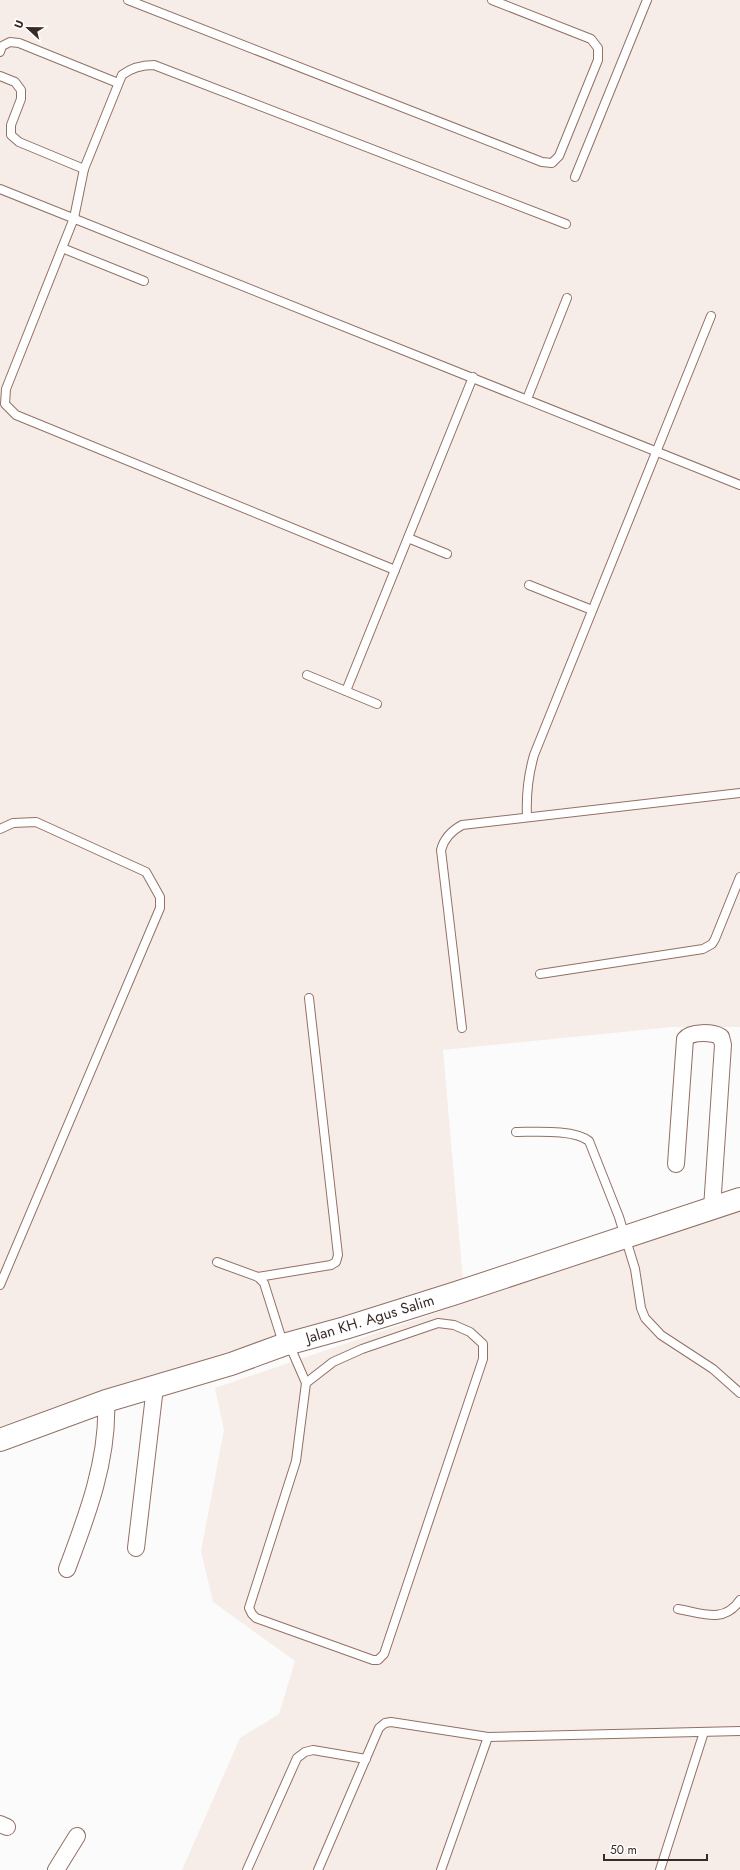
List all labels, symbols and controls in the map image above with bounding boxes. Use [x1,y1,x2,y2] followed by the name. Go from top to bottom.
[8,8,48,48] north arrow
[10,18,28,31] text: U
[301,1289,437,1350] street label: Jalan KH. Agus Salim
[604,1836,707,1862] scale bar
[610,1841,637,1859] text: 50 m

